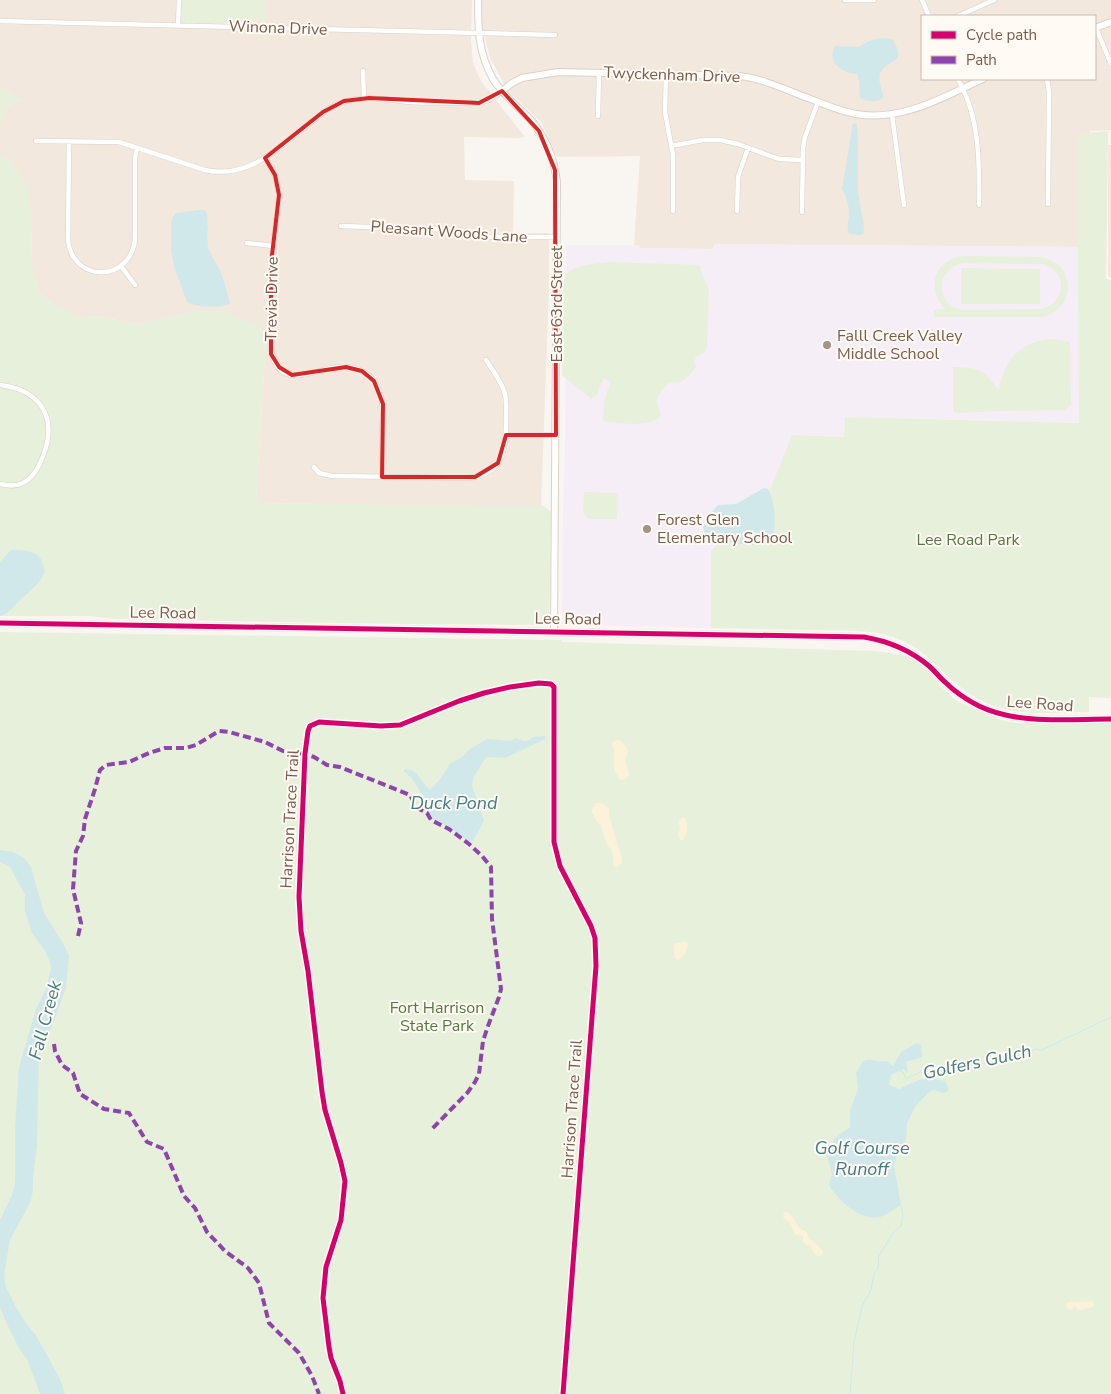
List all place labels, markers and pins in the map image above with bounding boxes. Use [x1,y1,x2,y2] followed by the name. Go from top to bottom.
[837,325,963,365] place label: Falll Creek Valley Middle School
[821,339,833,351] marker: Falll Creek Valley Middle School
[657,509,793,549] place label: Forest Glen Elementary School
[641,523,653,535] marker: Forest Glen Elementary School

